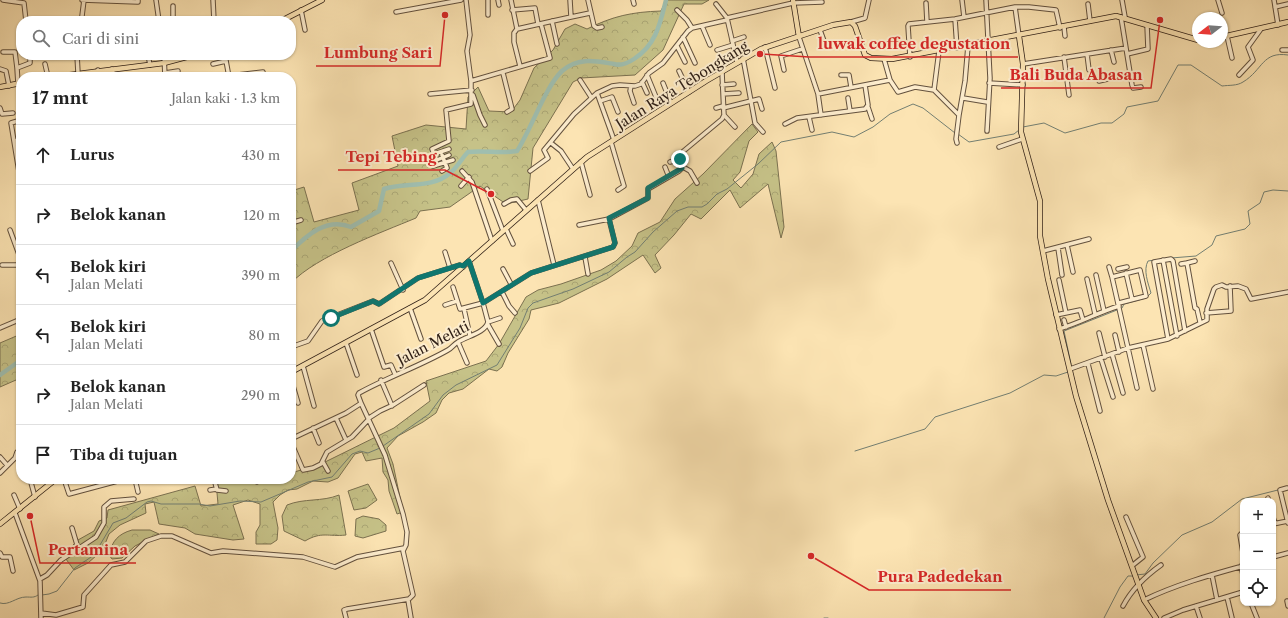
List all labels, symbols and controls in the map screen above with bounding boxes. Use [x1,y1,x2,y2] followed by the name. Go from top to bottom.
[1192,12,1228,48] north arrow
[16,16,296,60] search box
[30,27,52,49] icon: search
[62,29,139,48] text: Cari di sini
[809,30,1018,57] callout: luwak coffee degustation
[818,34,1011,53] text: luwak coffee degustation
[611,37,752,134] street label: Jalan Raya Tebongkang
[316,39,440,66] callout: Lumbung Sari
[324,43,433,62] text: Lumbung Sari
[1001,61,1151,88] callout: Bali Buda Abasan
[1010,65,1143,84] text: Bali Buda Abasan
[32,88,88,108] text: 17 mnt
[171,90,280,106] text: Jalan kaki · 1.3 km
[338,143,445,170] callout: Tepi Tebing
[32,144,54,166] icon: ahead
[70,145,115,164] text: Lurus
[242,147,280,163] text: 430 m
[345,147,437,166] text: Tepi Tebing
[671,150,689,168] route end
[32,204,54,226] icon: right
[70,205,166,224] text: Belok kanan
[243,207,280,223] text: 120 m
[70,257,146,276] text: Belok kiri
[32,264,54,286] icon: left
[241,267,280,283] text: 390 m
[70,276,143,292] text: Jalan Melati
[322,309,340,327] route start
[70,317,146,336] text: Belok kiri
[392,317,472,370] street label: Jalan Melati
[32,324,54,346] icon: left
[248,327,280,343] text: 80 m
[70,336,143,352] text: Jalan Melati
[70,377,166,396] text: Belok kanan
[32,384,54,406] icon: right
[241,387,280,403] text: 290 m
[70,396,143,412] text: Jalan Melati
[32,444,54,466] icon: arrive
[70,445,178,464] text: Tiba di tujuan
[1240,498,1276,606] map controls
[1240,498,1276,534] button: +
[1240,534,1276,570] button: −
[40,536,136,563] callout: Pertamina
[48,540,128,559] text: Pertamina
[869,563,1011,590] callout: Pura Padedekan
[878,567,1003,586] text: Pura Padedekan
[1240,570,1276,606] button: locate

